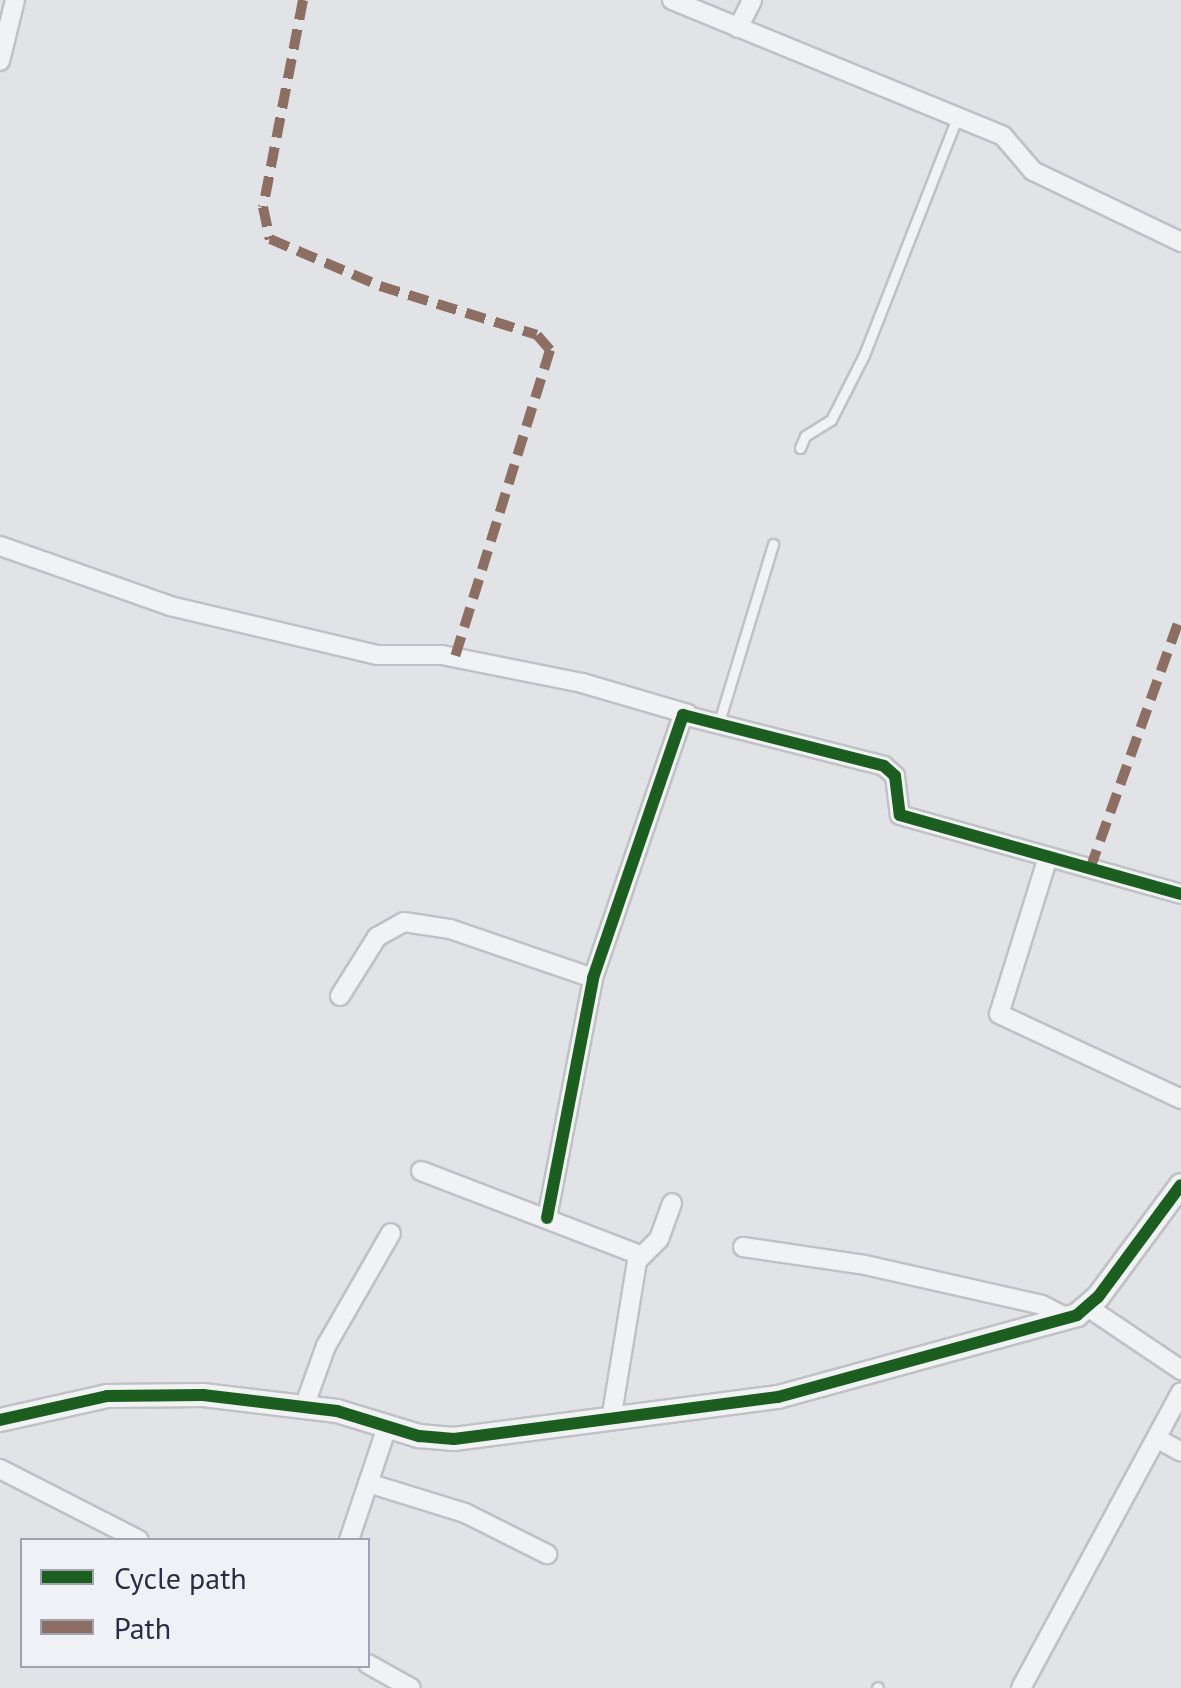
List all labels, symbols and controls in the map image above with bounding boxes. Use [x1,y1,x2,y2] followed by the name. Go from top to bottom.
[20,1538,370,1668] legend
[114,1558,247,1597] text: Cycle path
[114,1608,171,1647] text: Path

